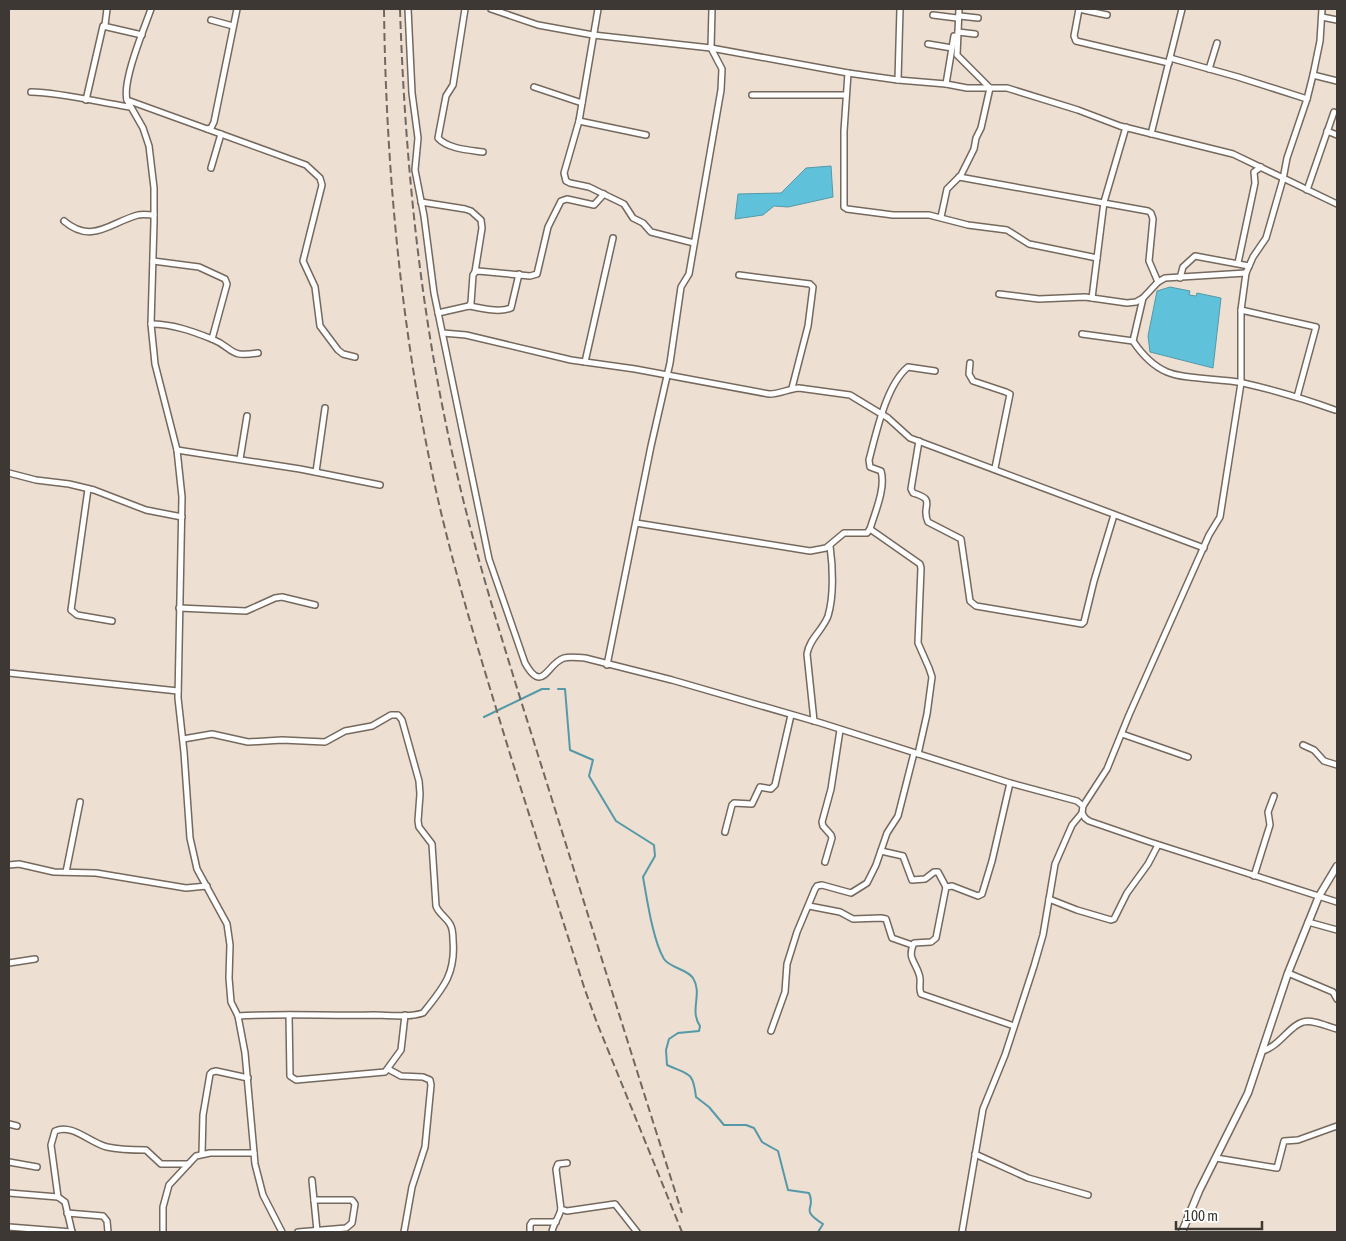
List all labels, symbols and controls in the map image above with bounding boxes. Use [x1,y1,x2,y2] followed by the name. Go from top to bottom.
[1176,1198,1262,1230] scale bar
[1184,1207,1218,1224] text: 100 m

